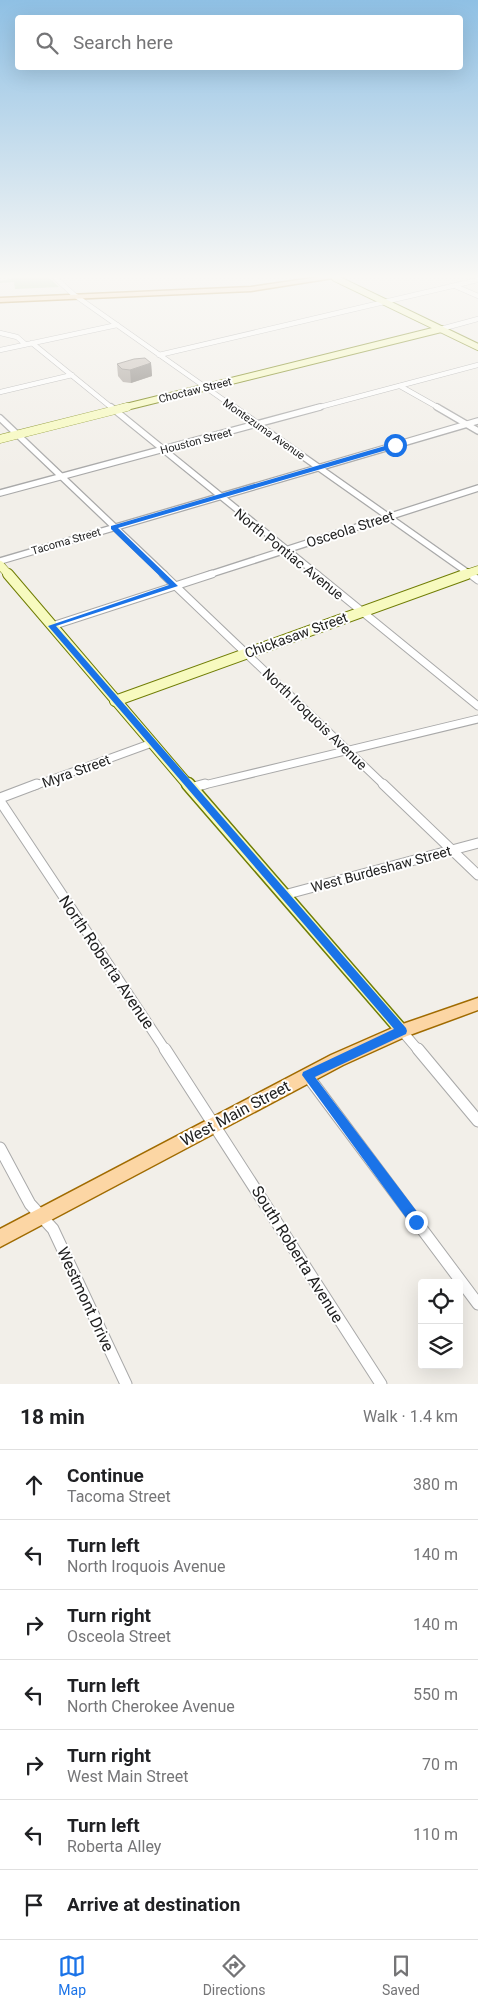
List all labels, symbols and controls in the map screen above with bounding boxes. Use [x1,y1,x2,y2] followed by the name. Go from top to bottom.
[15,15,463,70] search box
[33,29,61,57] icon: search
[73,31,173,54] text: Search here
[157,375,233,406] street label: Choctaw Street
[220,396,307,463] street label: Montezuma Avenue
[159,426,234,457] street label: Houston Street
[384,434,407,457] route start
[231,505,347,603] street label: North Pontiac Avenue
[304,507,396,551] street label: Osceola Street
[30,525,103,558] street label: Tacoma Street
[242,609,350,661] street label: Chickasaw Street
[260,665,370,773] street label: North Iroquois Avenue
[40,751,113,791] street label: Myra Street
[309,842,453,895] street label: West Burdeshaw Street
[55,892,158,1033] street label: North Roberta Avenue
[177,1077,293,1150] street label: West Main Street
[248,1182,347,1326] street label: South Roberta Avenue
[405,1211,428,1234] route end
[53,1244,118,1354] street label: Westmont Drive
[418,1279,463,1369] map controls
[418,1279,463,1324] button: locate
[418,1324,463,1369] button: layers
[20,1405,85,1429] text: 18 min
[363,1407,458,1426] text: Walk · 1.4 km
[67,1464,144,1487] text: Continue
[20,1471,48,1499] icon: ahead
[413,1475,458,1494] text: 380 m
[67,1487,171,1506] text: Tacoma Street
[67,1534,140,1557] text: Turn left
[20,1541,48,1569] icon: left
[413,1545,458,1564] text: 140 m
[67,1557,226,1576] text: North Iroquois Avenue
[67,1604,151,1627] text: Turn right
[20,1611,48,1639] icon: right
[413,1615,458,1634] text: 140 m
[67,1627,171,1646] text: Osceola Street
[67,1674,140,1697] text: Turn left
[20,1681,48,1709] icon: left
[413,1685,458,1704] text: 550 m
[67,1697,235,1716] text: North Cherokee Avenue
[67,1744,151,1767] text: Turn right
[20,1751,48,1779] icon: right
[422,1755,458,1774] text: 70 m
[67,1767,188,1786] text: West Main Street
[67,1814,140,1837] text: Turn left
[20,1821,48,1849] icon: left
[413,1825,458,1844] text: 110 m
[67,1837,161,1856] text: Roberta Alley
[20,1891,48,1919] icon: arrive
[67,1893,240,1916] text: Arrive at destination
[58,1952,86,1998] tab: Map
[203,1952,266,1998] tab: Directions
[382,1952,420,1998] tab: Saved

